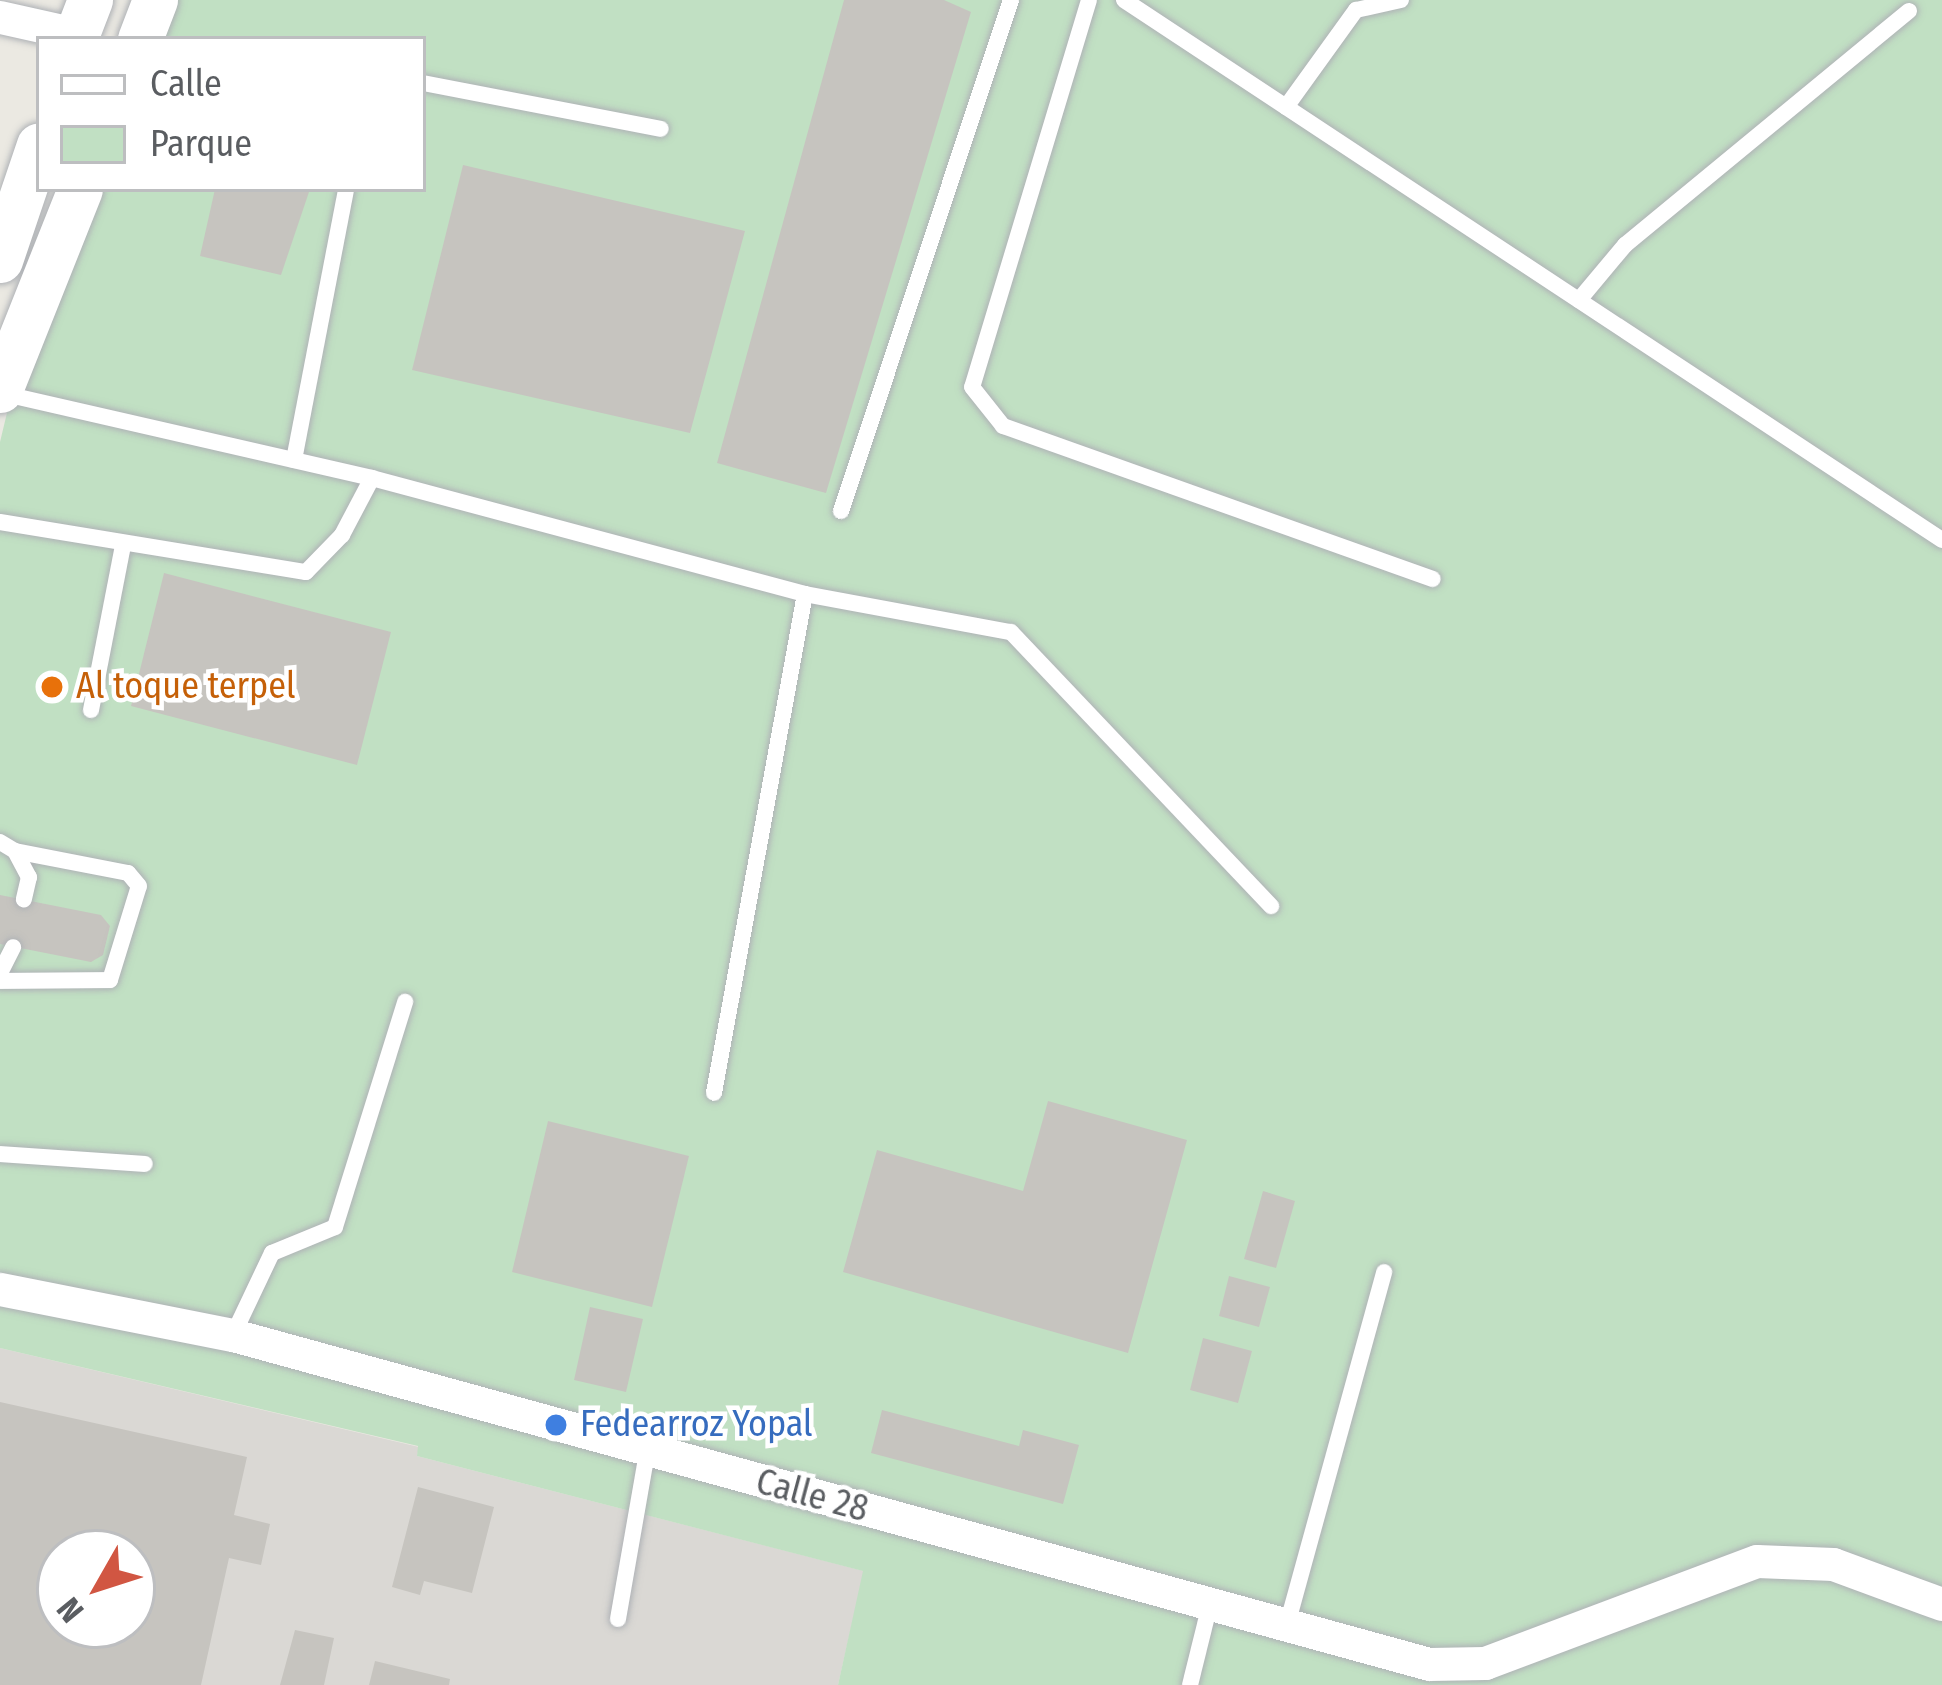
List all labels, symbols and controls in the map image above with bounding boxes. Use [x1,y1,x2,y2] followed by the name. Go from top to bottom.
[36,36,426,192] legend
[150,62,222,106] text: Calle
[150,122,252,166] text: Parque
[76,665,295,709] place label: Al toque terpel
[39,674,65,700] marker: Al toque terpel
[580,1403,813,1447] place label: Fedearroz Yopal
[543,1412,569,1438] marker: Fedearroz Yopal
[751,1460,873,1532] street label: Calle 28
[36,1529,156,1649] north arrow
[49,1589,92,1630] text: N

